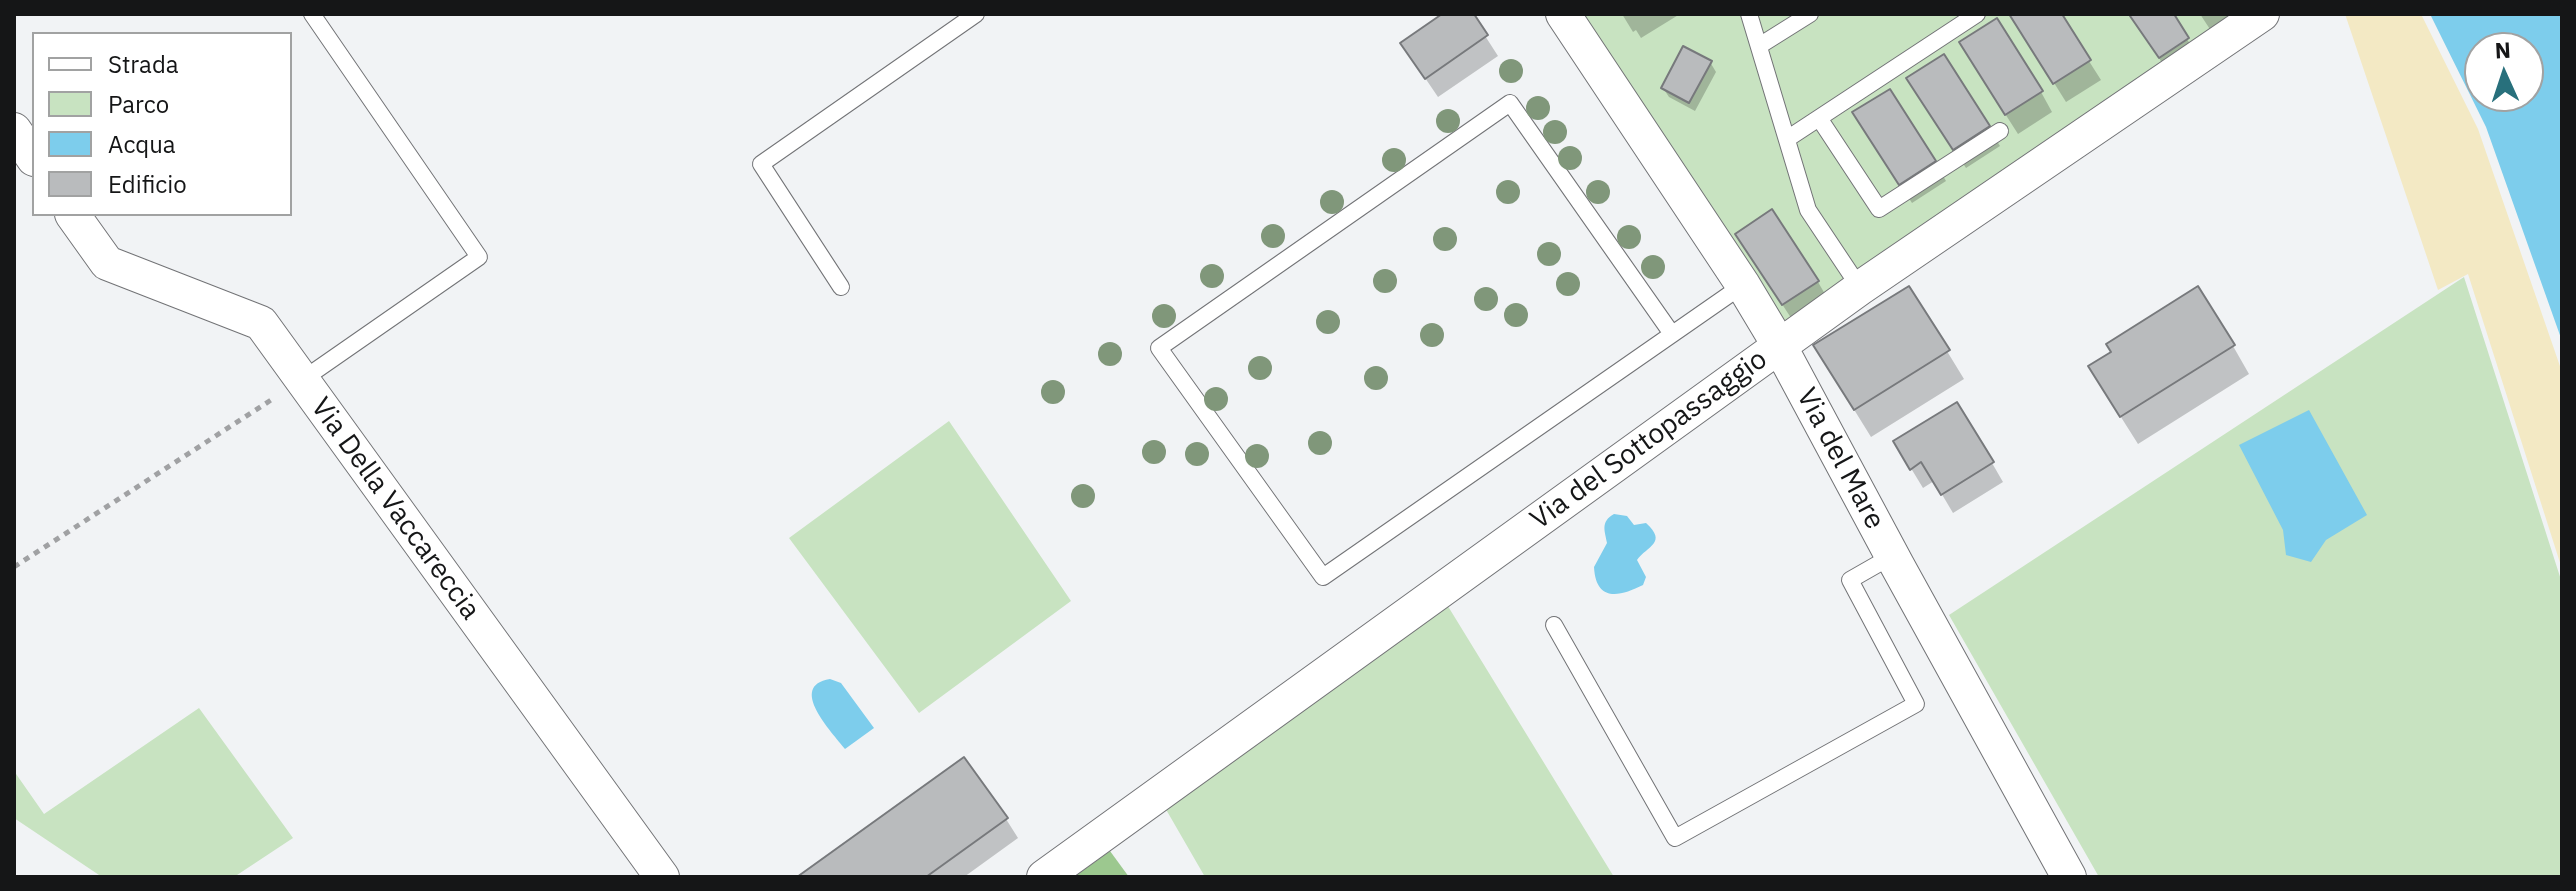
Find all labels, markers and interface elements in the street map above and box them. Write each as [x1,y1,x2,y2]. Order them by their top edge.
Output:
legend [32,32,292,216]
north arrow [2464,32,2544,112]
text: N [2494,35,2512,64]
text: Strada [108,48,179,80]
text: Parco [108,88,169,120]
text: Acqua [108,128,176,160]
text: Edificio [108,168,187,200]
street label: Via del Sottopassaggio [1524,343,1774,537]
street label: Via del Mare [1789,383,1891,535]
street label: Via Della Vaccareccia [303,392,487,626]

